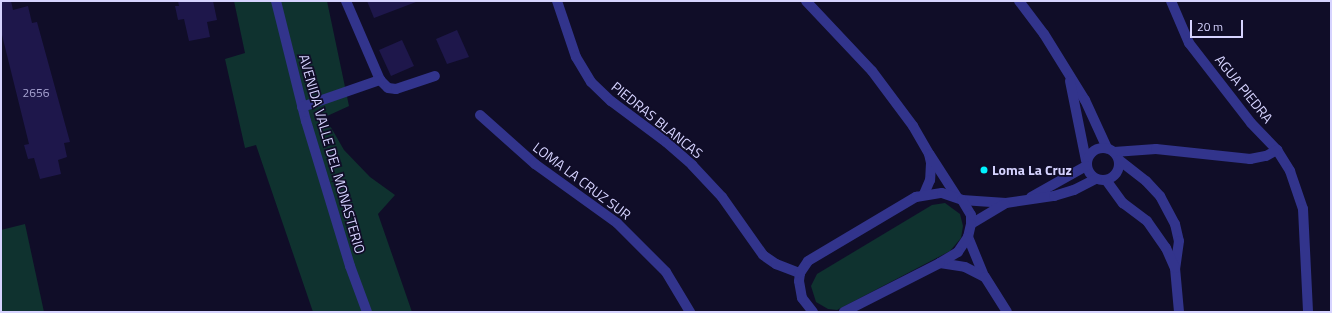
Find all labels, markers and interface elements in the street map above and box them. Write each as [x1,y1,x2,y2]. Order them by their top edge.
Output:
scale bar [1192,12,1245,38]
text: 20 m [1197,17,1223,36]
street label: AVENIDA VALLE DEL MONASTERIO [295,52,369,256]
street label: AGUA PIEDRA [1212,52,1276,126]
street label: PIEDRAS BLANCAS [608,78,706,162]
house number: 2656 [23,86,49,100]
street label: LOMA LA CRUZ SUR [530,139,634,223]
place label: Loma La Cruz [992,162,1072,178]
marker: Loma La Cruz [979,165,989,175]

